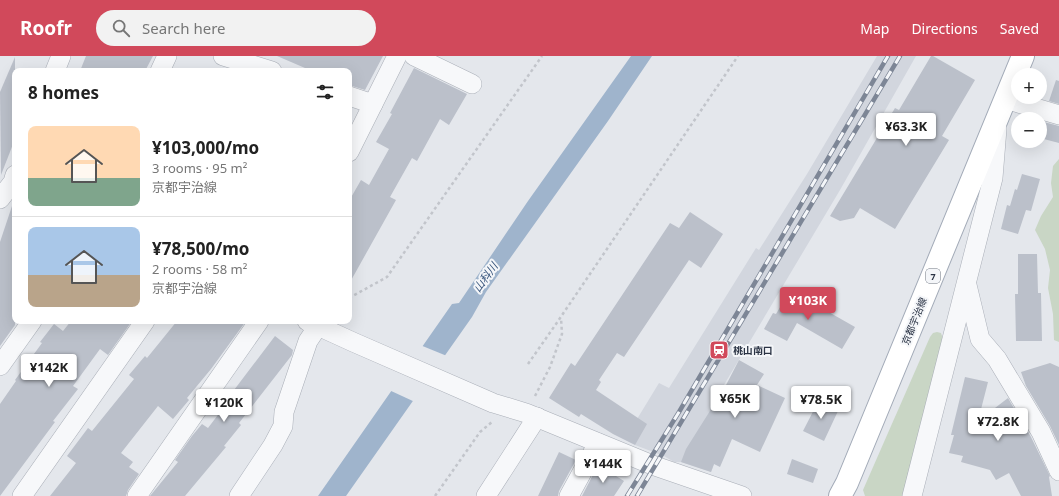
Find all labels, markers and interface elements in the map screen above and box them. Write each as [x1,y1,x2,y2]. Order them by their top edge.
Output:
search box [96,10,376,46]
text: Roofr [20,15,72,41]
icon: search [110,17,132,39]
text: Search here [142,18,226,38]
text: Map [860,19,889,38]
text: Directions [911,19,978,38]
text: Saved [1000,19,1039,38]
map controls [1011,68,1047,148]
button: + [1011,68,1047,104]
text: 8 homes [28,81,99,104]
icon: filters [314,81,336,103]
button: − [1011,112,1047,148]
pin: ¥63.3K [873,113,939,147]
text: ¥63.3K [885,117,927,135]
text: ¥103,000/mo [152,136,259,159]
icon: home [60,142,108,190]
text: 3 rooms · 95 m² [152,159,247,177]
text: 京都宇治線 [152,178,217,196]
text: ¥78,500/mo [152,237,249,260]
icon: home [60,243,108,291]
water label: 山科川 [469,258,501,295]
text: 2 rooms · 58 m² [152,260,247,278]
road number: 7 [926,269,940,283]
text: 京都宇治線 [152,279,217,297]
pin: ¥103K [780,287,836,321]
text: ¥103K [789,291,827,309]
street label: 京都宇治線 [898,295,930,347]
station icon: 桃山南口 [708,339,730,361]
place label: 桃山南口 [733,343,773,357]
pin: ¥142K [21,354,77,388]
text: ¥142K [30,358,68,376]
pin: ¥65K [711,385,759,419]
pin: ¥78.5K [788,386,854,420]
pin: ¥120K [196,389,252,423]
text: ¥65K [720,389,750,407]
text: ¥78.5K [800,390,842,408]
text: ¥120K [205,393,243,411]
pin: ¥72.8K [965,408,1031,442]
text: ¥72.8K [977,412,1019,430]
pin: ¥144K [575,450,631,484]
text: ¥144K [584,454,622,472]

